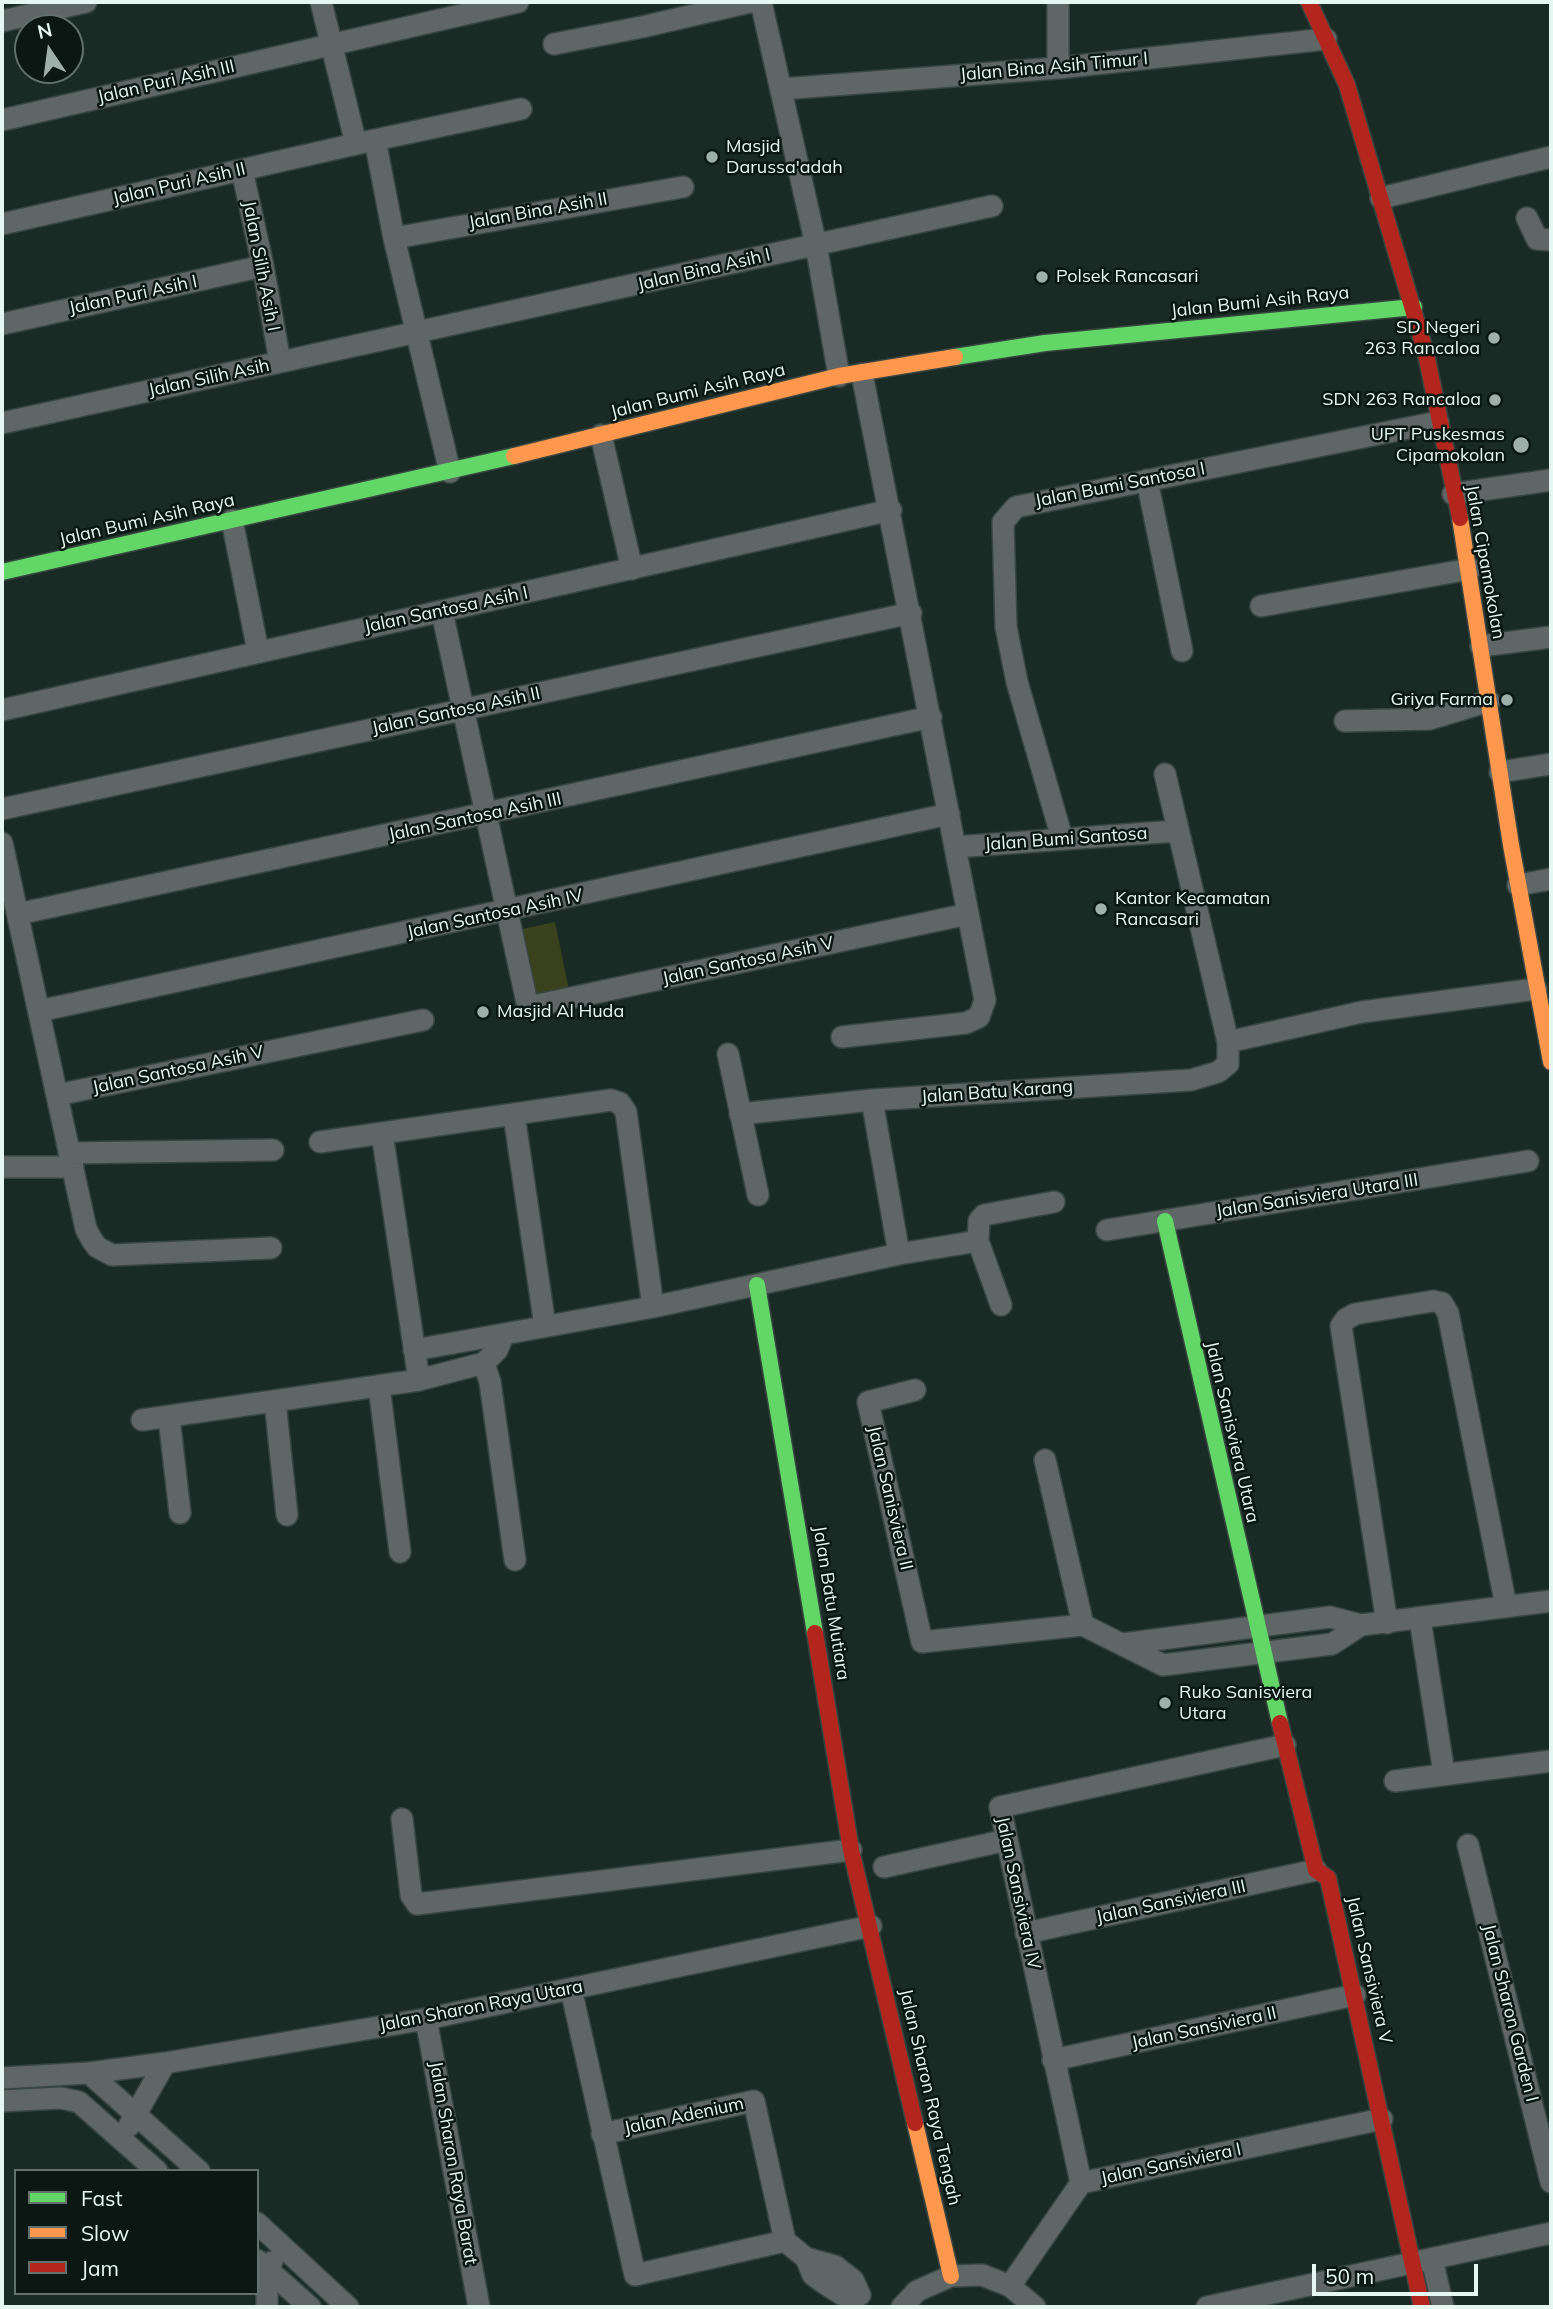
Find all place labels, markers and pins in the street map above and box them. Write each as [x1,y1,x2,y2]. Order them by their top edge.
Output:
place label: Masjid Darussa'adah [726,136,843,178]
marker: Masjid Darussa'adah [704,149,720,165]
place label: Polsek Rancasari [1056,266,1199,288]
marker: Polsek Rancasari [1034,269,1050,285]
place label: SD Negeri 263 Rancaloa [1364,317,1480,360]
marker: SD Negeri 263 Rancaloa [1486,330,1502,346]
place label: SDN 263 Rancaloa [1322,389,1481,411]
marker: SDN 263 Rancaloa [1487,392,1503,408]
place label: UPT Puskesmas Cipamokolan [1371,424,1505,466]
marker: UPT Puskesmas Cipamokolan [1511,435,1531,455]
place label: Griya Farma [1390,689,1493,711]
marker: Griya Farma [1499,692,1515,708]
place label: Kantor Kecamatan Rancasari [1115,888,1270,930]
marker: Kantor Kecamatan Rancasari [1093,901,1109,917]
place label: Masjid Al Huda [497,1001,624,1023]
marker: Masjid Al Huda [475,1004,491,1020]
place label: Ruko Sanisviera Utara [1179,1682,1312,1724]
marker: Ruko Sanisviera Utara [1157,1695,1173,1711]

